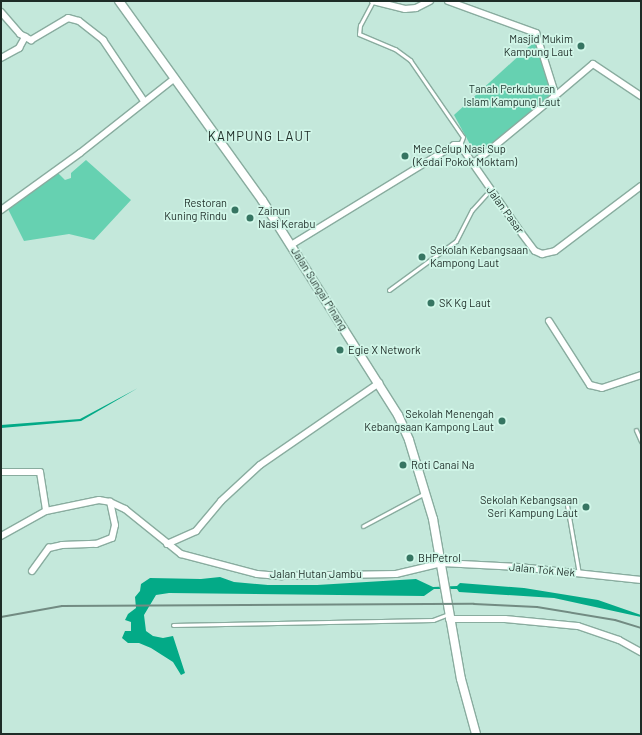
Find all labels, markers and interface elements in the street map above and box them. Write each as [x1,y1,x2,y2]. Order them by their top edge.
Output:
place label: Masjid Mukim Kampung Laut [504,33,573,59]
marker: Masjid Mukim Kampung Laut [576,41,586,51]
park label: Tanah Perkuburan Islam Kampung Laut [464,83,560,109]
district label: KAMPUNG LAUT [208,128,312,144]
place label: Mee Celup Nasi Sup (Kedai Pokok Moktam) [413,143,517,169]
marker: Mee Celup Nasi Sup (Kedai Pokok Moktam) [400,151,410,161]
street label: Jalan Pasar [483,184,527,236]
place label: Restoran Kuning Rindu [164,197,227,223]
marker: Restoran Kuning Rindu [230,205,240,215]
place label: Zainun Nasi Kerabu [258,205,315,231]
marker: Zainun Nasi Kerabu [245,213,255,223]
place label: Sekolah Kebangsaan Kampong Laut [430,244,528,270]
street label: Jalan Sungai Pinang [288,245,350,333]
marker: Sekolah Kebangsaan Kampong Laut [417,252,427,262]
place label: SK Kg Laut [439,296,491,310]
marker: SK Kg Laut [426,298,436,308]
place label: Egie X Network [348,343,421,357]
marker: Egie X Network [335,345,345,355]
place label: Sekolah Menengah Kebangsaan Kampong Laut [364,408,494,434]
marker: Sekolah Menengah Kebangsaan Kampong Laut [497,416,507,426]
place label: Roti Canai Na [411,458,474,472]
marker: Roti Canai Na [398,460,408,470]
place label: Sekolah Kebangsaan Seri Kampung Laut [480,494,578,520]
marker: Sekolah Kebangsaan Seri Kampung Laut [581,502,591,512]
place label: BHPetrol [418,551,461,565]
marker: BHPetrol [405,553,415,563]
street label: Jalan Tok Nek [508,561,576,579]
street label: Jalan Hutan Jambu [270,567,362,581]

